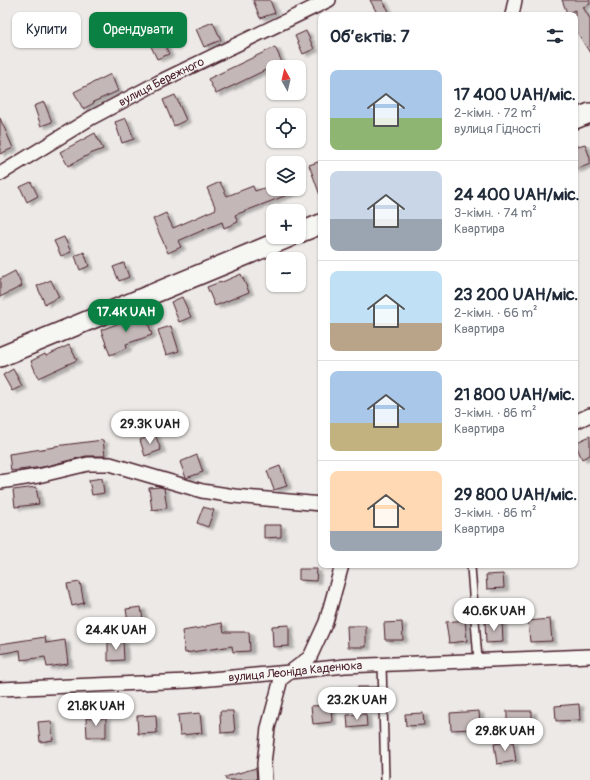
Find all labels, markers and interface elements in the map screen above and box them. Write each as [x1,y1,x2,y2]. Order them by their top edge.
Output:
chip: Купити [12,12,81,48]
chip: Орендувати [89,12,187,48]
icon: filters [544,25,566,47]
text: Об’єктів: 7 [330,26,410,47]
street label: вулиця Бережного [116,54,207,110]
north arrow [266,60,306,100]
map controls [266,60,306,292]
text: 17 400 UAH/міс. [454,84,576,105]
icon: home [362,86,410,134]
text: 2-кімн. · 72 m² [454,105,537,121]
button: locate [266,108,306,148]
text: вулиця Гідності [454,121,541,137]
button: layers [266,156,306,196]
text: 24 400 UAH/міс. [454,184,580,205]
icon: home [362,187,410,235]
button: + [266,204,306,244]
text: 3-кімн. · 74 m² [454,205,537,221]
text: Квартира [454,221,505,237]
button: − [266,252,306,292]
text: 23 200 UAH/міс. [454,284,578,305]
icon: home [362,287,410,335]
pin: 17.4K UAH [80,299,172,333]
text: 17.4K UAH [97,304,155,320]
text: 2-кімн. · 66 m² [454,305,538,321]
text: Квартира [454,321,505,337]
text: 21 800 UAH/міс. [454,384,575,405]
icon: home [362,387,410,435]
text: 3-кімн. · 86 m² [454,405,537,421]
pin: 29.3K UAH [104,411,196,445]
text: 29.3K UAH [120,416,180,432]
text: Квартира [454,421,505,437]
text: 29 800 UAH/міс. [454,484,577,505]
icon: home [362,487,410,535]
text: 3-кімн. · 86 m² [454,505,537,521]
text: Квартира [454,521,505,537]
pin: 40.6K UAH [448,598,540,632]
text: 40.6K UAH [463,603,525,619]
pin: 24.4K UAH [70,617,162,651]
text: 24.4K UAH [85,622,147,638]
street label: вулиця Леоніда Каденюка [228,658,363,685]
pin: 23.2K UAH [311,687,403,721]
text: 23.2K UAH [327,692,387,708]
pin: 21.8K UAH [50,693,142,727]
text: 21.8K UAH [67,698,125,714]
pin: 29.8K UAH [459,718,551,752]
text: 29.8K UAH [475,723,535,739]

